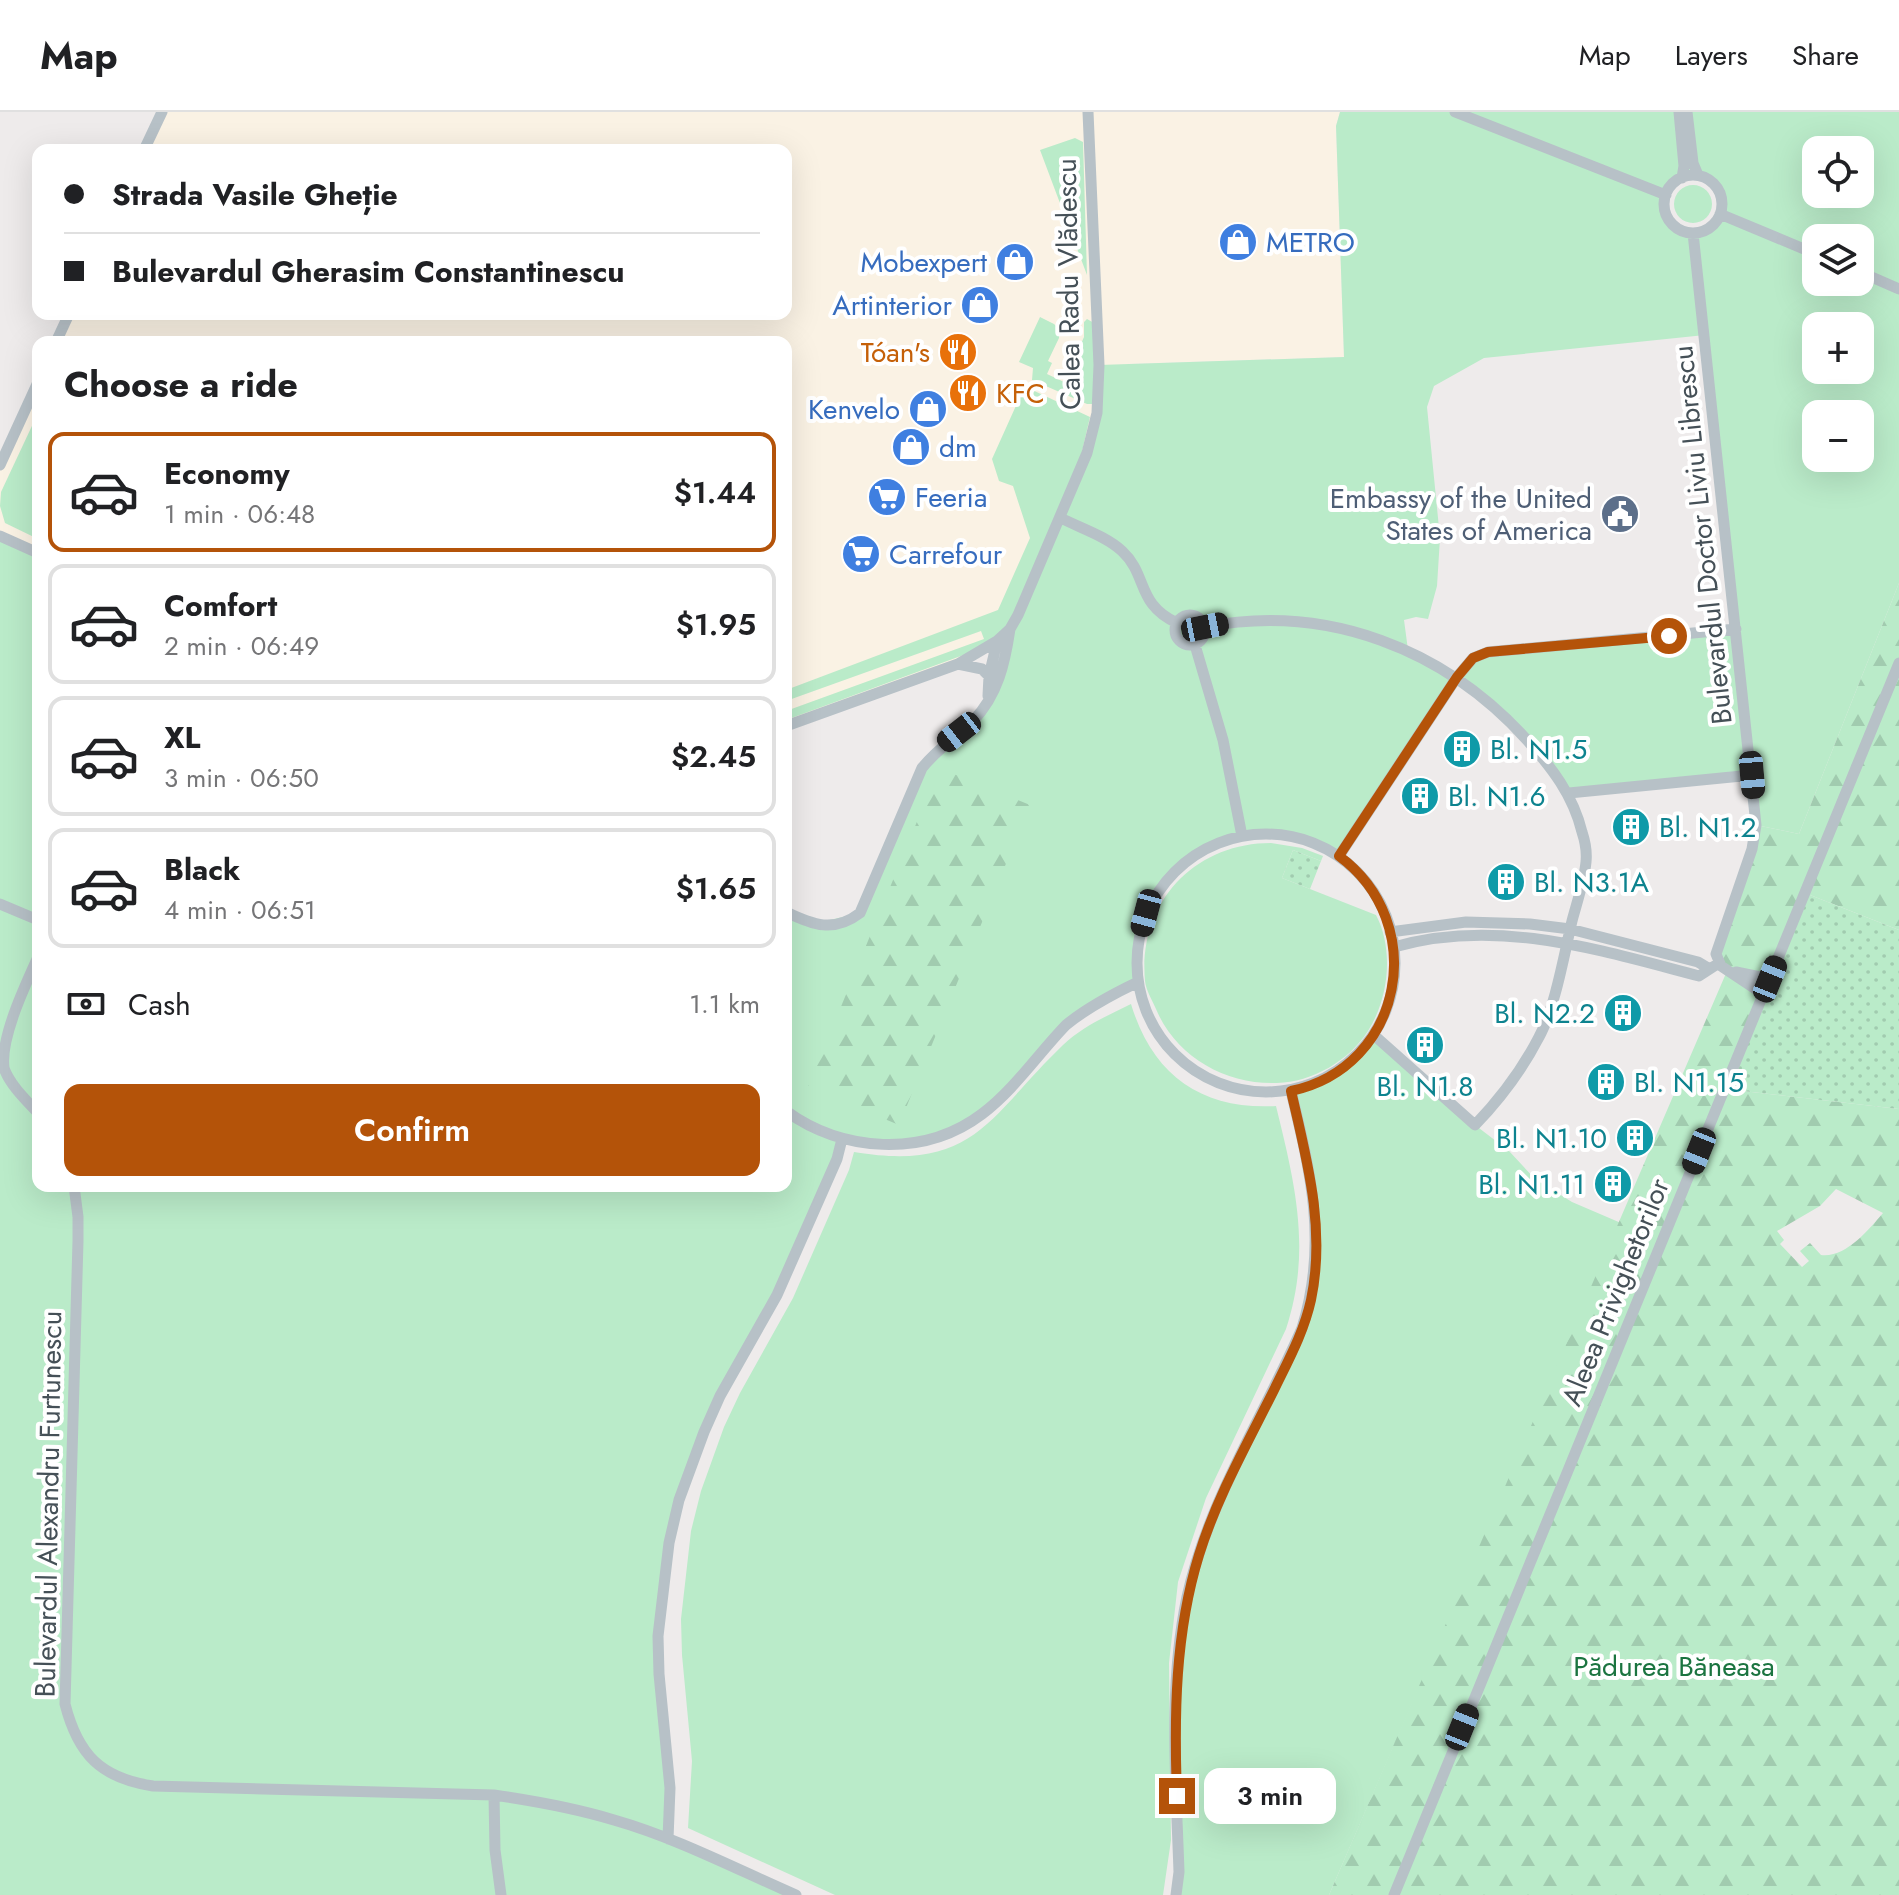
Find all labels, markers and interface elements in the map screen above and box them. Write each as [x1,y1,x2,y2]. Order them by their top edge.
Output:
text: Map [40,28,118,83]
text: Map [1579,35,1631,76]
text: Layers [1675,35,1748,76]
text: Share [1792,35,1859,76]
map controls [1802,136,1874,472]
button: locate [1802,136,1874,208]
street label: Calea Radu Vlădescu [1046,158,1091,410]
text: Strada Vasile Gheție [112,173,398,216]
shop icon: METRO [1217,221,1259,263]
place label: METRO [1266,222,1355,263]
button: layers [1802,224,1874,296]
shop icon: Mobexpert [994,241,1036,283]
place label: Mobexpert [861,242,987,283]
text: Bulevardul Gherasim Constantinescu [112,250,625,293]
shop icon: Artinterior [959,284,1001,326]
place label: Artinterior [832,285,952,326]
button: + [1802,312,1874,384]
restaurant icon: Tóan's [937,331,979,373]
place label: Tóan's [861,332,930,373]
street label: Bulevardul Doctor Liviu Librescu [1662,343,1743,726]
text: Choose a ride [64,358,298,410]
restaurant icon: KFC [947,372,989,414]
place label: KFC [996,373,1045,414]
shop icon: Kenvelo [907,388,949,430]
place label: Kenvelo [808,389,900,430]
button: − [1802,400,1874,472]
shop icon: dm [890,426,932,468]
place label: dm [939,427,977,468]
text: Economy [164,452,290,495]
icon: car [68,456,140,528]
text: $1.44 [674,471,756,514]
supermarket icon: Feeria [866,476,908,518]
place label: Feeria [915,477,987,518]
place label: Embassy of the United States of America [1330,478,1592,551]
public building icon: Embassy of the United States of America [1599,493,1641,535]
text: 1 min · 06:48 [164,495,315,533]
supermarket icon: Carrefour [840,533,882,575]
place label: Carrefour [889,534,1003,575]
text: Comfort [164,584,277,627]
icon: car [68,588,140,660]
text: $1.95 [676,603,756,646]
car [1179,611,1231,643]
route start [1651,618,1687,654]
text: 2 min · 06:49 [164,627,319,665]
car [933,708,985,756]
text: XL [164,716,200,759]
icon: car [68,720,140,792]
building icon: Bl. N1.5 [1441,728,1483,770]
place label: Bl. N1.5 [1490,729,1587,770]
text: $2.45 [671,735,756,778]
car [1738,750,1766,800]
text: 3 min · 06:50 [164,759,319,797]
building icon: Bl. N1.6 [1399,775,1441,817]
place label: Bl. N1.6 [1448,776,1546,817]
building icon: Bl. N1.2 [1610,806,1652,848]
place label: Bl. N1.2 [1659,807,1757,848]
text: Black [164,848,240,891]
icon: car [68,852,140,924]
building icon: Bl. N3.1A [1485,861,1527,903]
place label: Bl. N3.1A [1534,862,1649,903]
text: $1.65 [676,867,756,910]
car [1128,887,1164,939]
text: 4 min · 06:51 [164,891,316,929]
car [1750,952,1790,1006]
icon: cash [64,982,108,1026]
text: Cash [128,983,191,1026]
text: 1.1 km [689,985,760,1023]
building icon: Bl. N2.2 [1602,992,1644,1034]
place label: Bl. N2.2 [1494,993,1595,1034]
building icon: Bl. N1.8 [1404,1024,1446,1066]
building icon: Bl. N1.15 [1585,1061,1627,1103]
place label: Bl. N1.15 [1634,1062,1744,1103]
place label: Bl. N1.8 [1377,1066,1473,1107]
button: Confirm [64,1084,760,1176]
building icon: Bl. N1.10 [1614,1117,1656,1159]
place label: Bl. N1.10 [1496,1118,1607,1159]
car [1679,1124,1719,1178]
building icon: Bl. N1.11 [1592,1163,1634,1205]
place label: Bl. N1.11 [1478,1164,1585,1205]
street label: Aleea Privighetorilor [1551,1172,1680,1412]
street label: Bulevardul Alexandru Furtunescu [25,1310,72,1698]
park label: Pădurea Băneasa [1573,1646,1775,1687]
car [1442,1700,1482,1754]
callout: 3 min [1205,1768,1337,1824]
text: 3 min [1237,1777,1303,1815]
route end [1159,1778,1195,1814]

